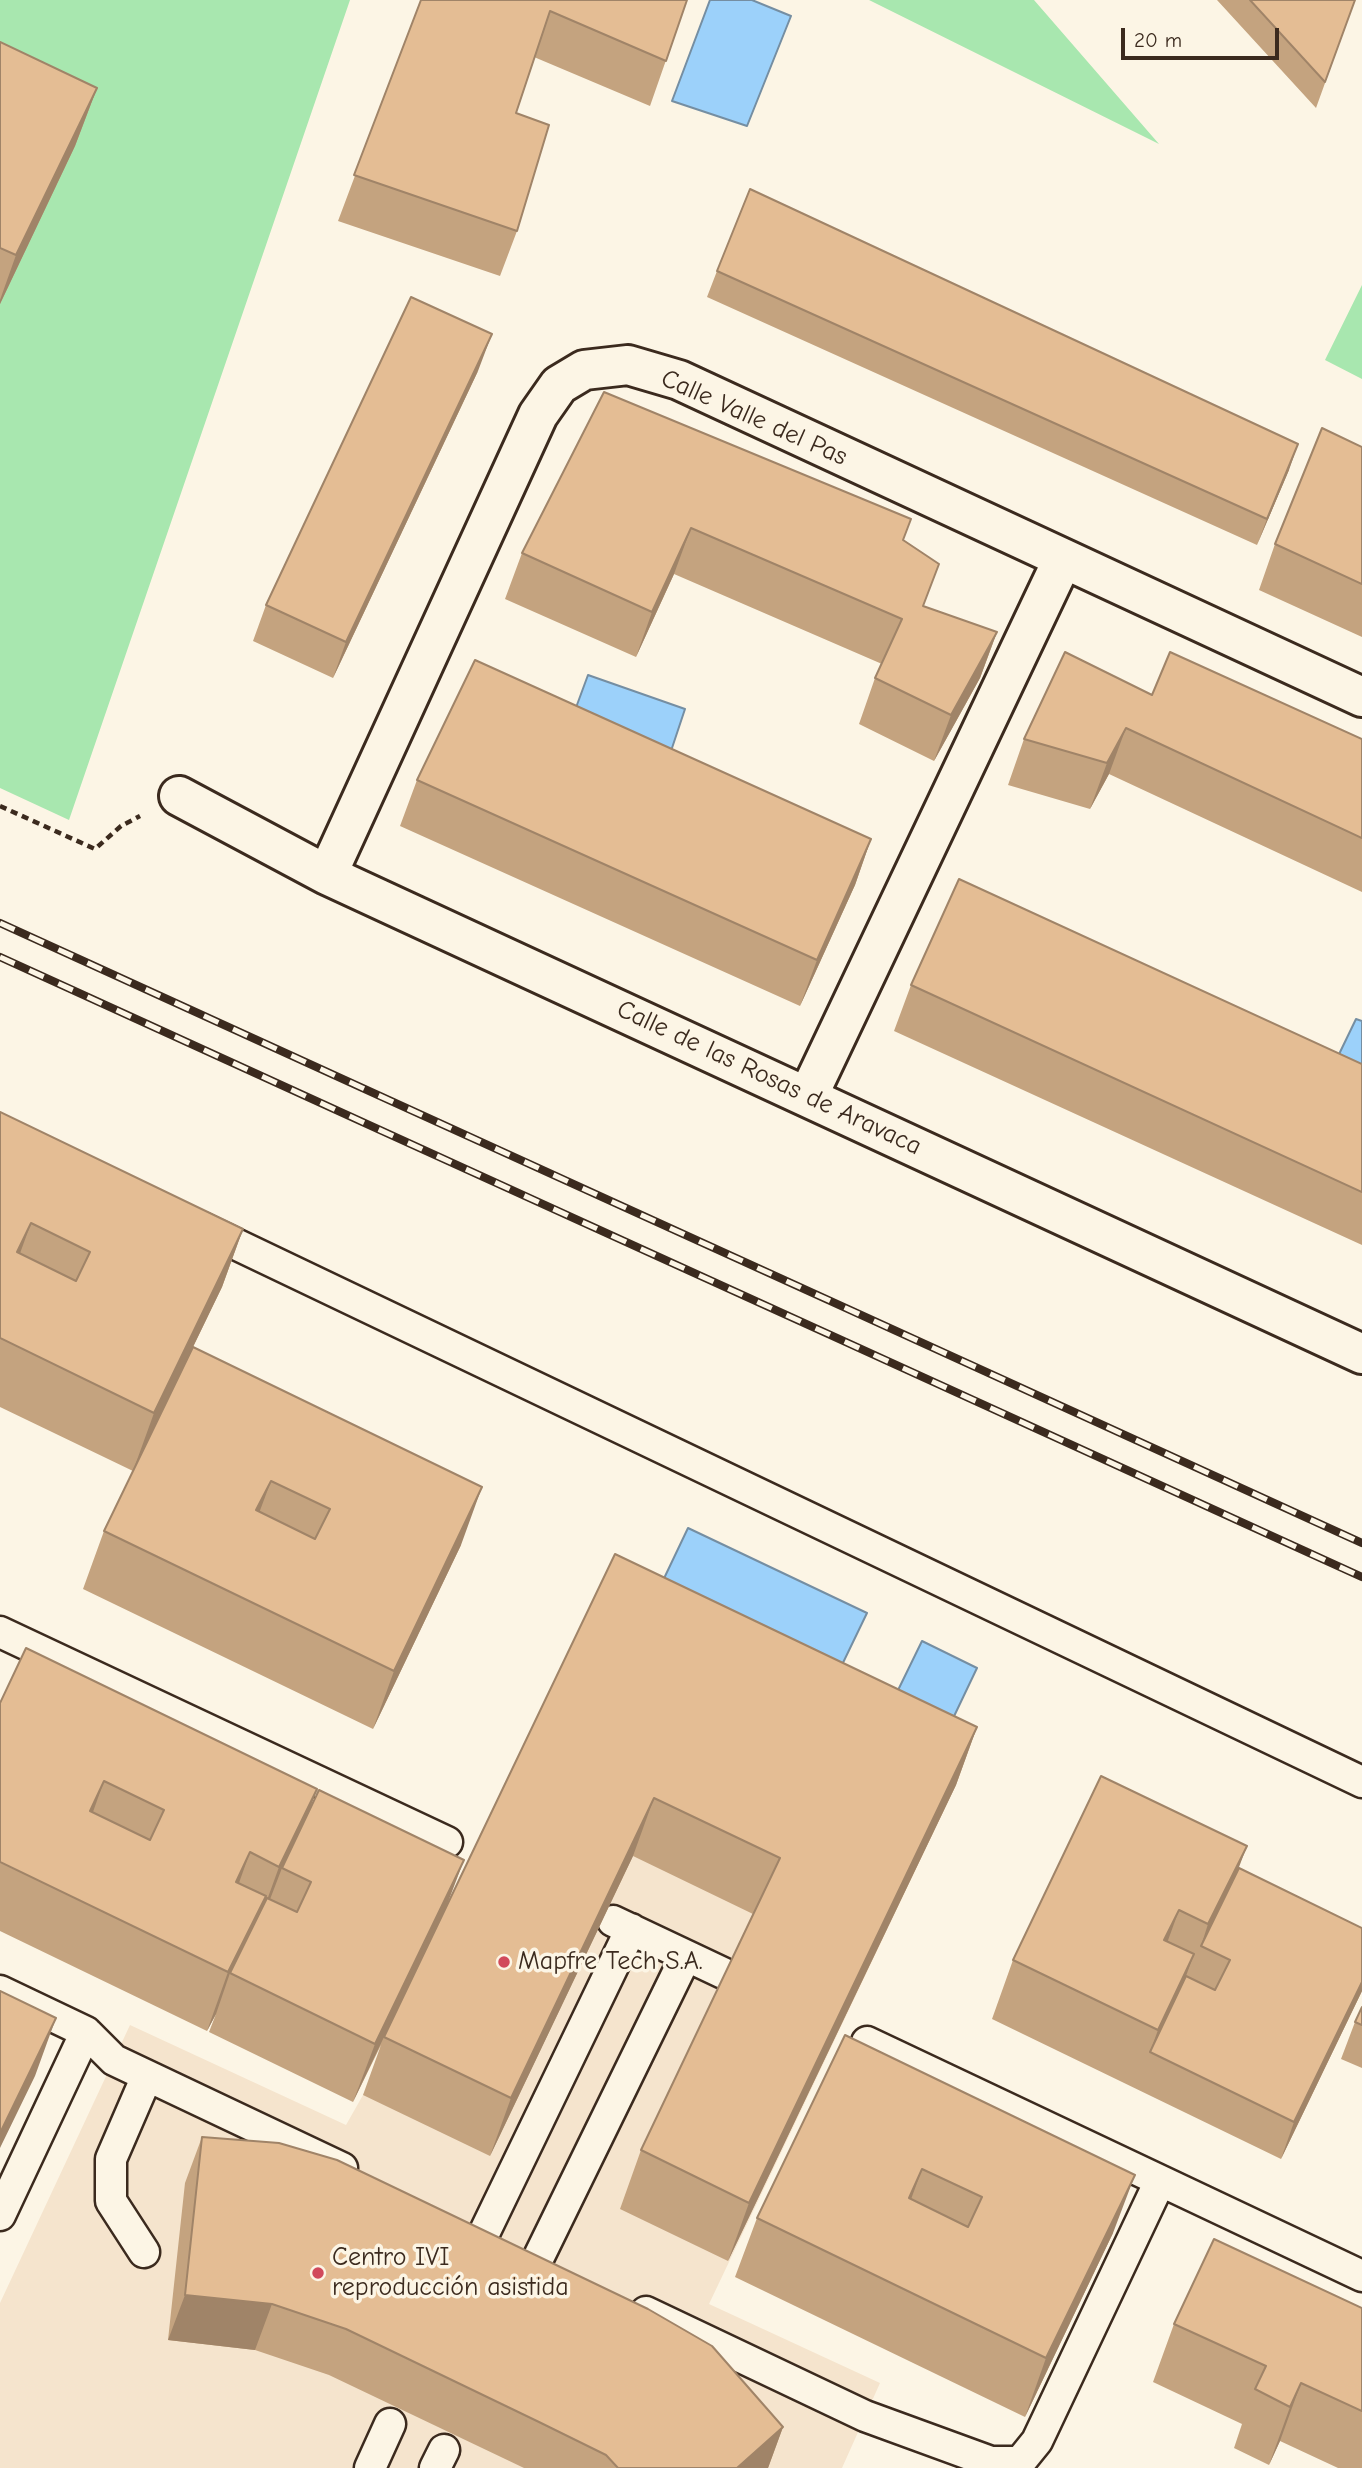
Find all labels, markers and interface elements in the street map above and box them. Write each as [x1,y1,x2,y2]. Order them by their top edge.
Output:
scale bar [1124,14,1282,58]
text: 20 m [1134,28,1182,52]
street label: Calle Valle del Pas [656,363,852,473]
street label: Calle de las Rosas de Aravaca [612,994,926,1162]
place label: Mapfre Tech S.A. [518,1946,703,1978]
marker: Mapfre Tech S.A. [496,1954,512,1970]
place label: Centro IVI reproducción asistida [332,2242,569,2304]
marker: Centro IVI reproducción asistida [310,2265,326,2281]

